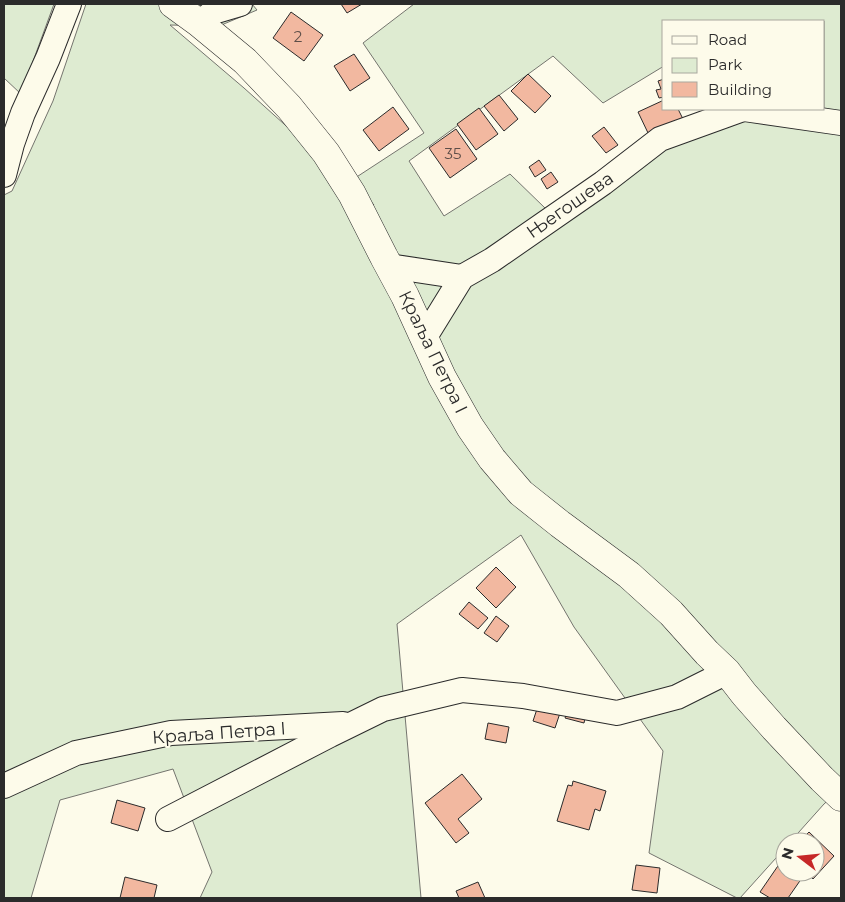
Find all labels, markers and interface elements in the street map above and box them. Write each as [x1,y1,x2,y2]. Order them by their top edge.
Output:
legend [662,20,825,110]
house number: 2 [294,27,302,46]
text: Road [708,30,747,49]
text: Park [708,55,742,74]
text: Building [708,80,772,99]
house number: 35 [445,144,461,163]
street label: Његошева [522,167,618,243]
street label: Краља Петра I [394,287,472,417]
street label: Краља Петра I [151,717,287,749]
north arrow [775,832,825,882]
text: N [777,845,798,861]

